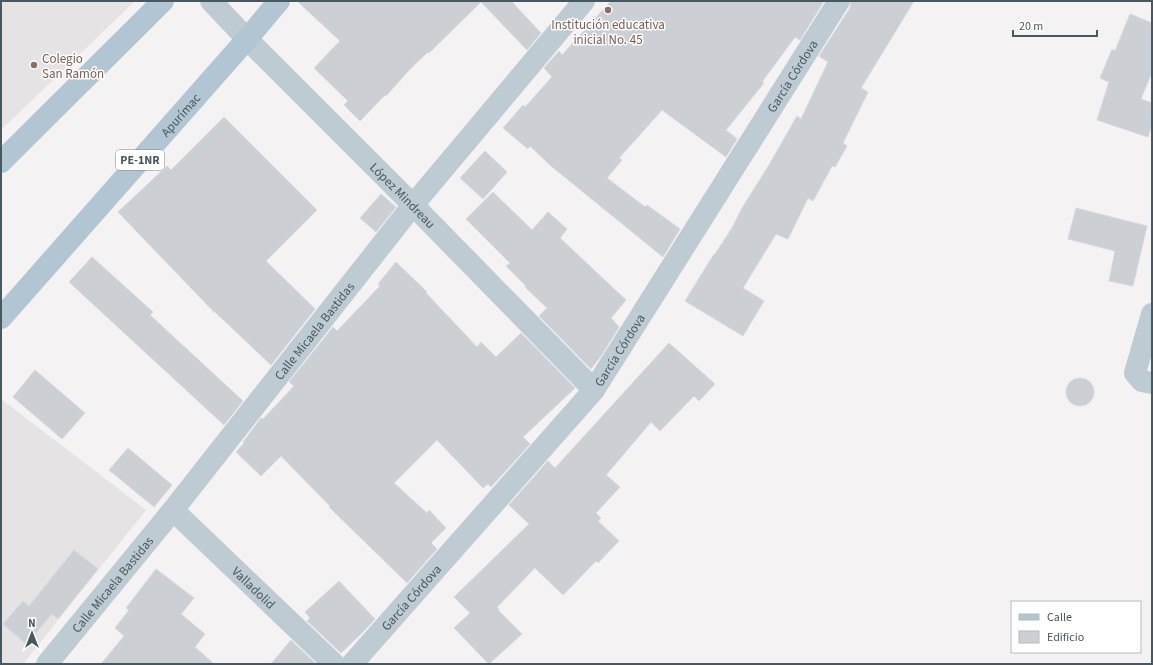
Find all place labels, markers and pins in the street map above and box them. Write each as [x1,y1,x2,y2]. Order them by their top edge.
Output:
marker: Institución educativa inicial No. 45 [603,5,613,15]
place label: Institución educativa inicial No. 45 [551,16,665,49]
place label: Colegio San Ramón [42,50,104,83]
marker: Colegio San Ramón [29,60,39,70]

